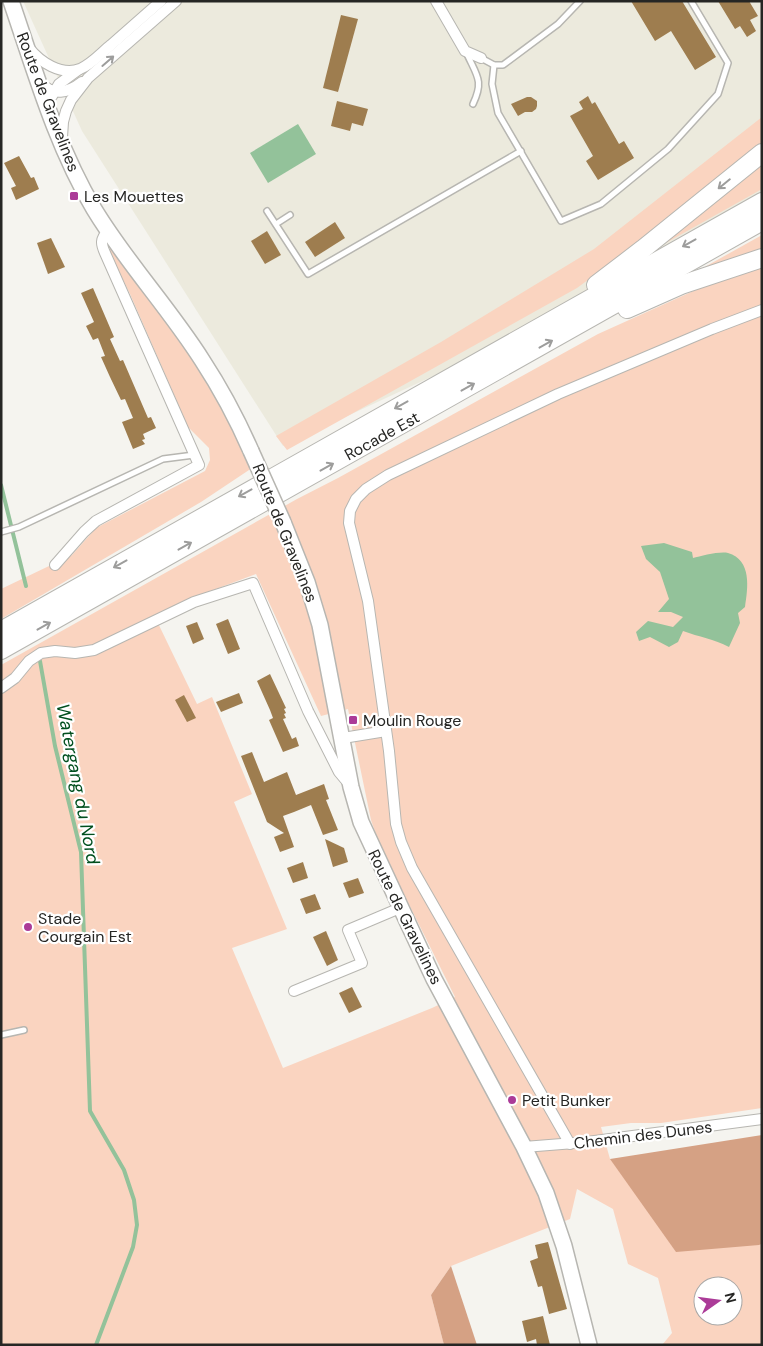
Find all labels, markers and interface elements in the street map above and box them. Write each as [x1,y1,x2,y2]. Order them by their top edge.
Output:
street label: Route de Gravelines [12,29,84,175]
one-way arrow [101,55,114,67]
one-way arrow [718,178,731,189]
place label: Les Mouettes [84,186,184,207]
marker: Les Mouettes [68,190,80,202]
one-way arrow [682,238,696,248]
one-way arrow [538,338,552,348]
one-way arrow [461,382,476,392]
one-way arrow [394,400,409,410]
street label: Rocade Est [341,407,423,465]
street label: Route de Gravelines [248,461,322,605]
one-way arrow [319,461,333,471]
one-way arrow [238,489,252,499]
one-way arrow [178,541,192,551]
one-way arrow [114,559,128,569]
one-way arrow [36,621,50,631]
water label: Watergang du Nord [51,702,105,867]
place label: Moulin Rouge [363,710,461,731]
marker: Moulin Rouge [347,714,359,726]
street label: Route de Gravelines [363,846,447,988]
place label: Stade Courgain Est [38,908,132,947]
marker: Stade Courgain Est [22,921,34,933]
place label: Petit Bunker [522,1090,611,1111]
marker: Petit Bunker [506,1094,518,1106]
street label: Chemin des Dunes [573,1116,713,1154]
north arrow [693,1276,743,1326]
text: N [721,1291,741,1305]

